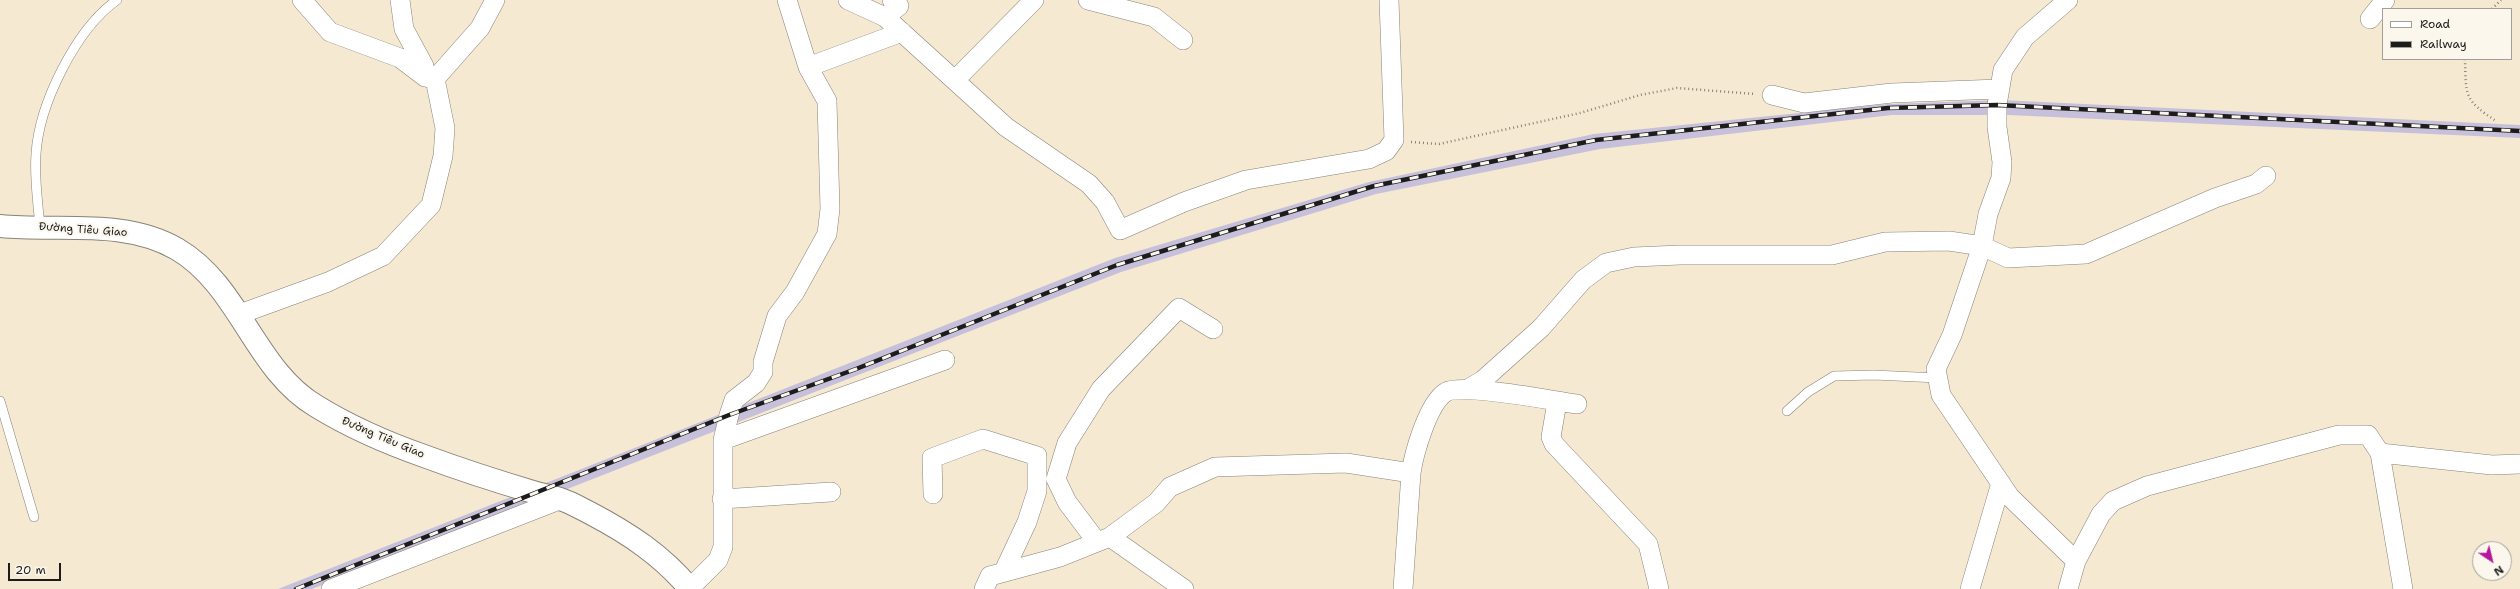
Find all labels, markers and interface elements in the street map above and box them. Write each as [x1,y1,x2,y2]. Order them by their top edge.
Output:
legend [2382,8,2512,60]
text: Road [2420,16,2450,32]
text: Railway [2420,36,2467,52]
street label: Đường Tiêu Giao [38,220,128,240]
street label: Đường Tiêu Giao [340,415,426,461]
north arrow [2472,541,2512,581]
scale bar [10,555,63,581]
text: 20 m [15,562,46,578]
text: N [2491,562,2506,579]

